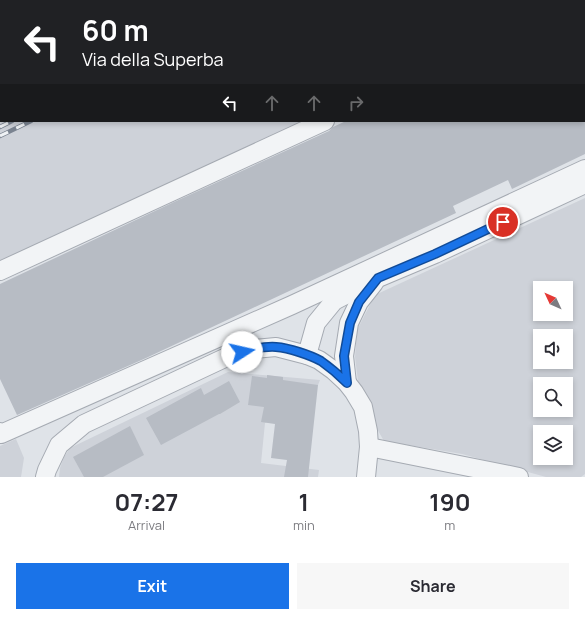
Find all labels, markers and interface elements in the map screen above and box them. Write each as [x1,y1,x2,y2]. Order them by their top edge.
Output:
text: 60 m [82,11,149,49]
icon: left [16,16,68,68]
text: Via della Superba [82,47,224,71]
icon: left [219,92,241,114]
icon: ahead [261,92,283,114]
icon: ahead [303,92,325,114]
icon: right [345,92,367,114]
pin [486,205,520,239]
icon: arrive [492,211,514,233]
north arrow [533,281,573,321]
map controls [533,281,573,465]
button: sound [533,329,573,369]
position arrow [221,331,263,373]
button: search [533,377,573,417]
button: layers [533,425,573,465]
text: 07:27 [115,485,178,518]
text: 1 [299,485,309,518]
text: 190 [429,485,470,518]
text: Arrival [128,516,165,534]
text: min [293,516,315,534]
text: m [444,516,455,534]
button: Exit [16,563,289,609]
button: Share [297,563,569,609]

